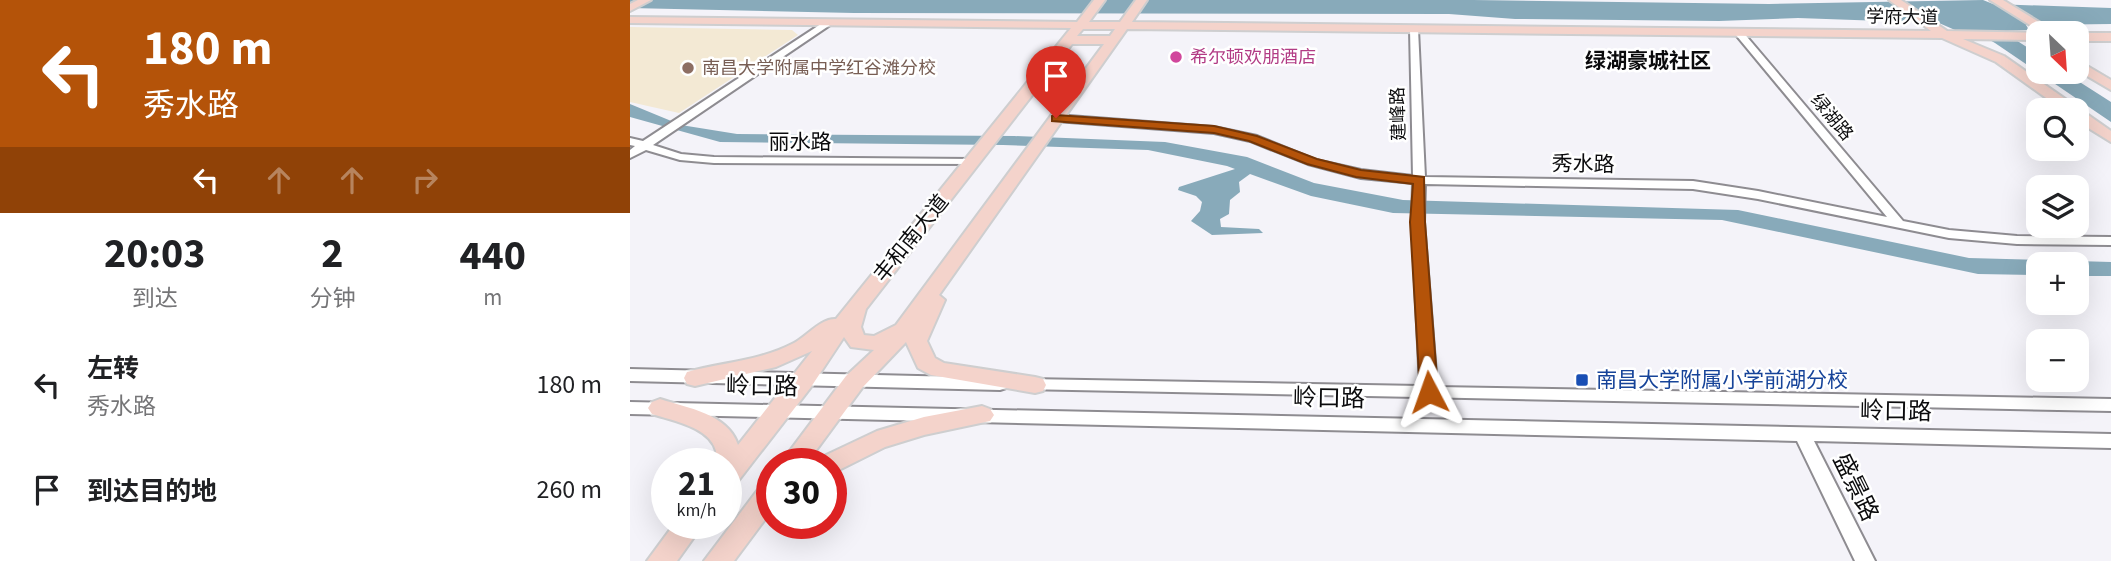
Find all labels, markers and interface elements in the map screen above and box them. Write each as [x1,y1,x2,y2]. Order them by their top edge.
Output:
street label: 学府大道 [1866,4,1938,31]
text: 180 m [143,14,272,84]
north arrow [2026,21,2090,84]
map controls [2026,21,2089,392]
icon: left [28,28,119,119]
place label: 希尔顿欢朋酒店 [1190,45,1316,70]
pin [1026,46,1086,118]
district label: 绿湖豪城社区 [1585,46,1711,76]
marker: 希尔顿欢朋酒店 [1168,49,1184,65]
place label: 南昌大学附属中学红谷滩分校 [702,56,936,81]
icon: arrive [1037,57,1075,95]
marker: 南昌大学附属中学红谷滩分校 [680,60,696,76]
text: 秀水路 [143,83,239,129]
street label: 建峰路 [1385,87,1412,141]
street label: 绿湖路 [1805,89,1859,146]
button: search [2026,98,2089,161]
street label: 丽水路 [769,127,832,157]
street label: 秀水路 [1551,148,1615,180]
icon: left [187,161,225,199]
icon: ahead [260,161,298,199]
icon: ahead [333,161,371,199]
icon: right [406,161,444,199]
button: layers [2026,175,2089,238]
street label: 丰和南大道 [866,188,956,288]
text: 20:03 [104,224,205,284]
text: 2 [321,224,343,284]
text: 440 [459,226,526,286]
button: + [2026,252,2089,315]
text: m [483,281,502,314]
text: 到达 [132,282,178,315]
text: 分钟 [309,282,355,315]
button: − [2026,329,2089,392]
text: 左转 [87,350,139,387]
position arrow [1392,355,1466,429]
place label: 南昌大学附属小学前湖分校 [1596,365,1848,395]
icon: left [28,366,66,404]
text: 180 m [536,366,602,403]
street label: 岭口路 [726,368,798,405]
marker: 南昌大学附属小学前湖分校 [1574,372,1590,388]
street label: 岭口路 [1293,380,1365,417]
text: 秀水路 [87,390,156,423]
street label: 岭口路 [1860,393,1932,430]
street label: 盛景路 [1824,447,1887,527]
speed limit sign: 30 [756,448,847,539]
text: 21 [678,459,715,509]
icon: arrive [28,471,66,509]
text: 260 m [536,471,602,508]
text: 到达目的地 [87,473,217,510]
text: km/h [677,498,716,523]

